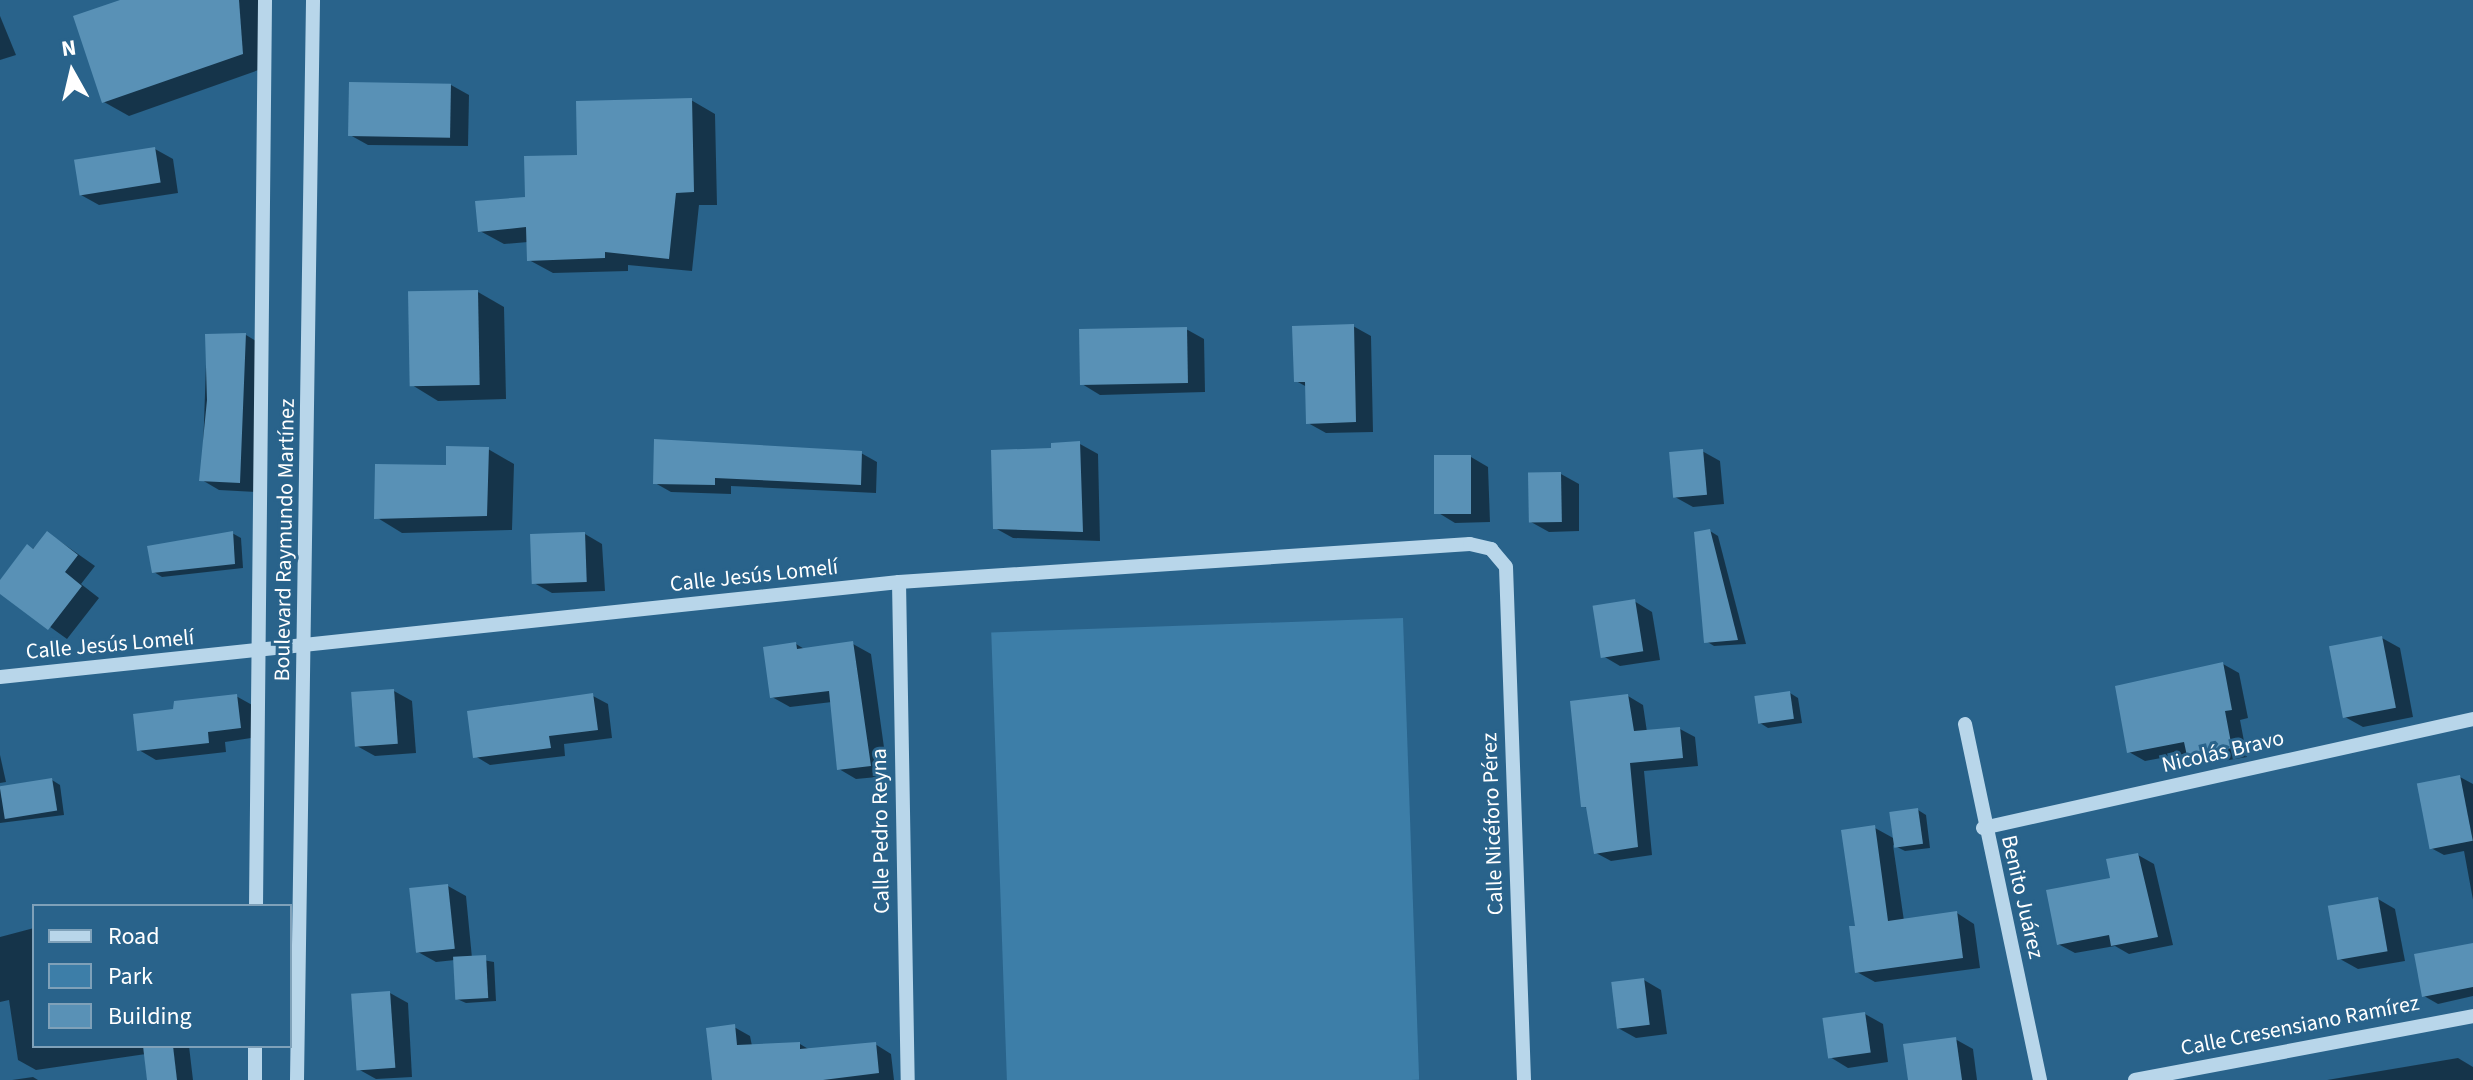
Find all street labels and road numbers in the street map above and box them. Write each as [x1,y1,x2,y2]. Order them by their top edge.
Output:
street label: Boulevard Raymundo Martínez [269,398,301,682]
street label: Calle Jesús Lomelí [669,554,839,598]
street label: Calle Jesús Lomelí [25,624,195,666]
street label: Nicolás Bravo [2159,725,2287,779]
street label: Calle Nicéforo Pérez [1477,732,1509,916]
street label: Calle Pedro Reyna [866,748,896,914]
street label: Benito Juárez [1995,833,2049,961]
street label: Calle Cresensiano Ramírez [2179,990,2421,1062]

